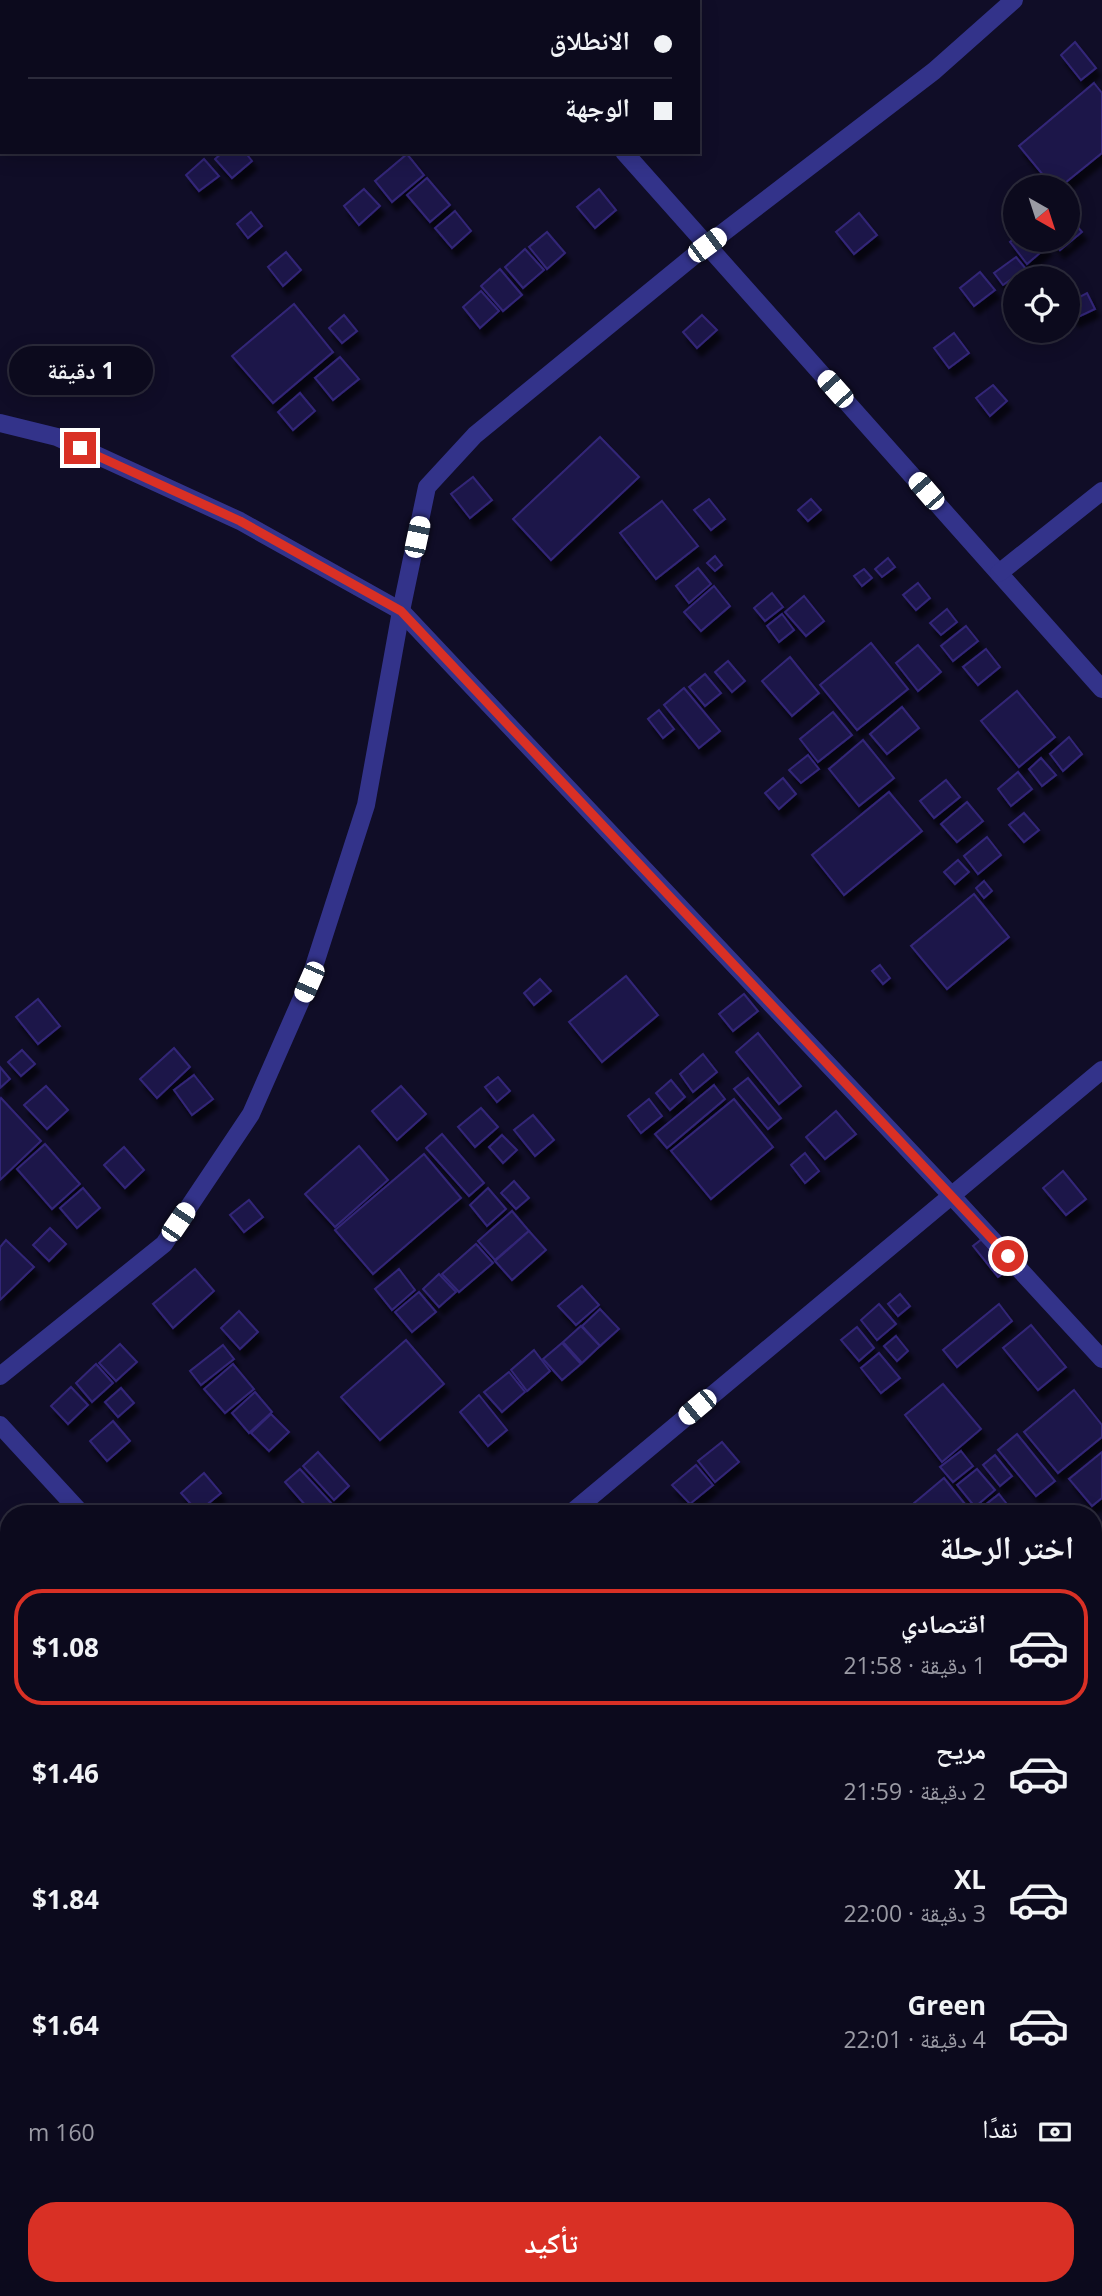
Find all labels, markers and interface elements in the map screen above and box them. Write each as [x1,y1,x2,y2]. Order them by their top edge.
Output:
text: الانطلاق [550,22,630,58]
text: الوجهة [565,89,630,125]
north arrow [1003,175,1080,252]
map controls [1003,175,1080,343]
car [684,224,731,266]
button: locate [1003,266,1080,343]
callout: 1 دقيقة [8,346,152,396]
text: 1 دقيقة [47,354,115,386]
car [814,366,857,412]
route end [64,432,96,464]
car [905,468,948,514]
car [403,514,432,560]
car [291,959,328,1005]
car [158,1199,199,1245]
route start [992,1240,1024,1272]
car [675,1385,720,1429]
text: اختر الرحلة [939,1525,1074,1568]
text: اقتصادي [901,1605,986,1641]
icon: car [1007,1616,1070,1679]
text: $1.08 [32,1629,99,1665]
text: 1 دقيقة · 21:58 [843,1649,986,1681]
text: مريح [936,1731,986,1767]
icon: car [1007,1742,1070,1805]
text: $1.46 [32,1755,99,1791]
text: 2 دقيقة · 21:59 [843,1775,986,1807]
text: XL [954,1861,986,1897]
icon: car [1007,1868,1070,1931]
text: $1.84 [32,1881,99,1917]
text: 3 دقيقة · 22:00 [843,1897,986,1929]
text: Green [908,1987,986,2023]
icon: car [1007,1994,1070,2057]
text: $1.64 [32,2007,99,2043]
text: 4 دقيقة · 22:01 [843,2023,986,2055]
text: نقدًا [982,2110,1018,2146]
icon: cash [1036,2113,1074,2151]
text: 160 m [28,2116,95,2148]
button: تأكيد [28,2202,1074,2282]

